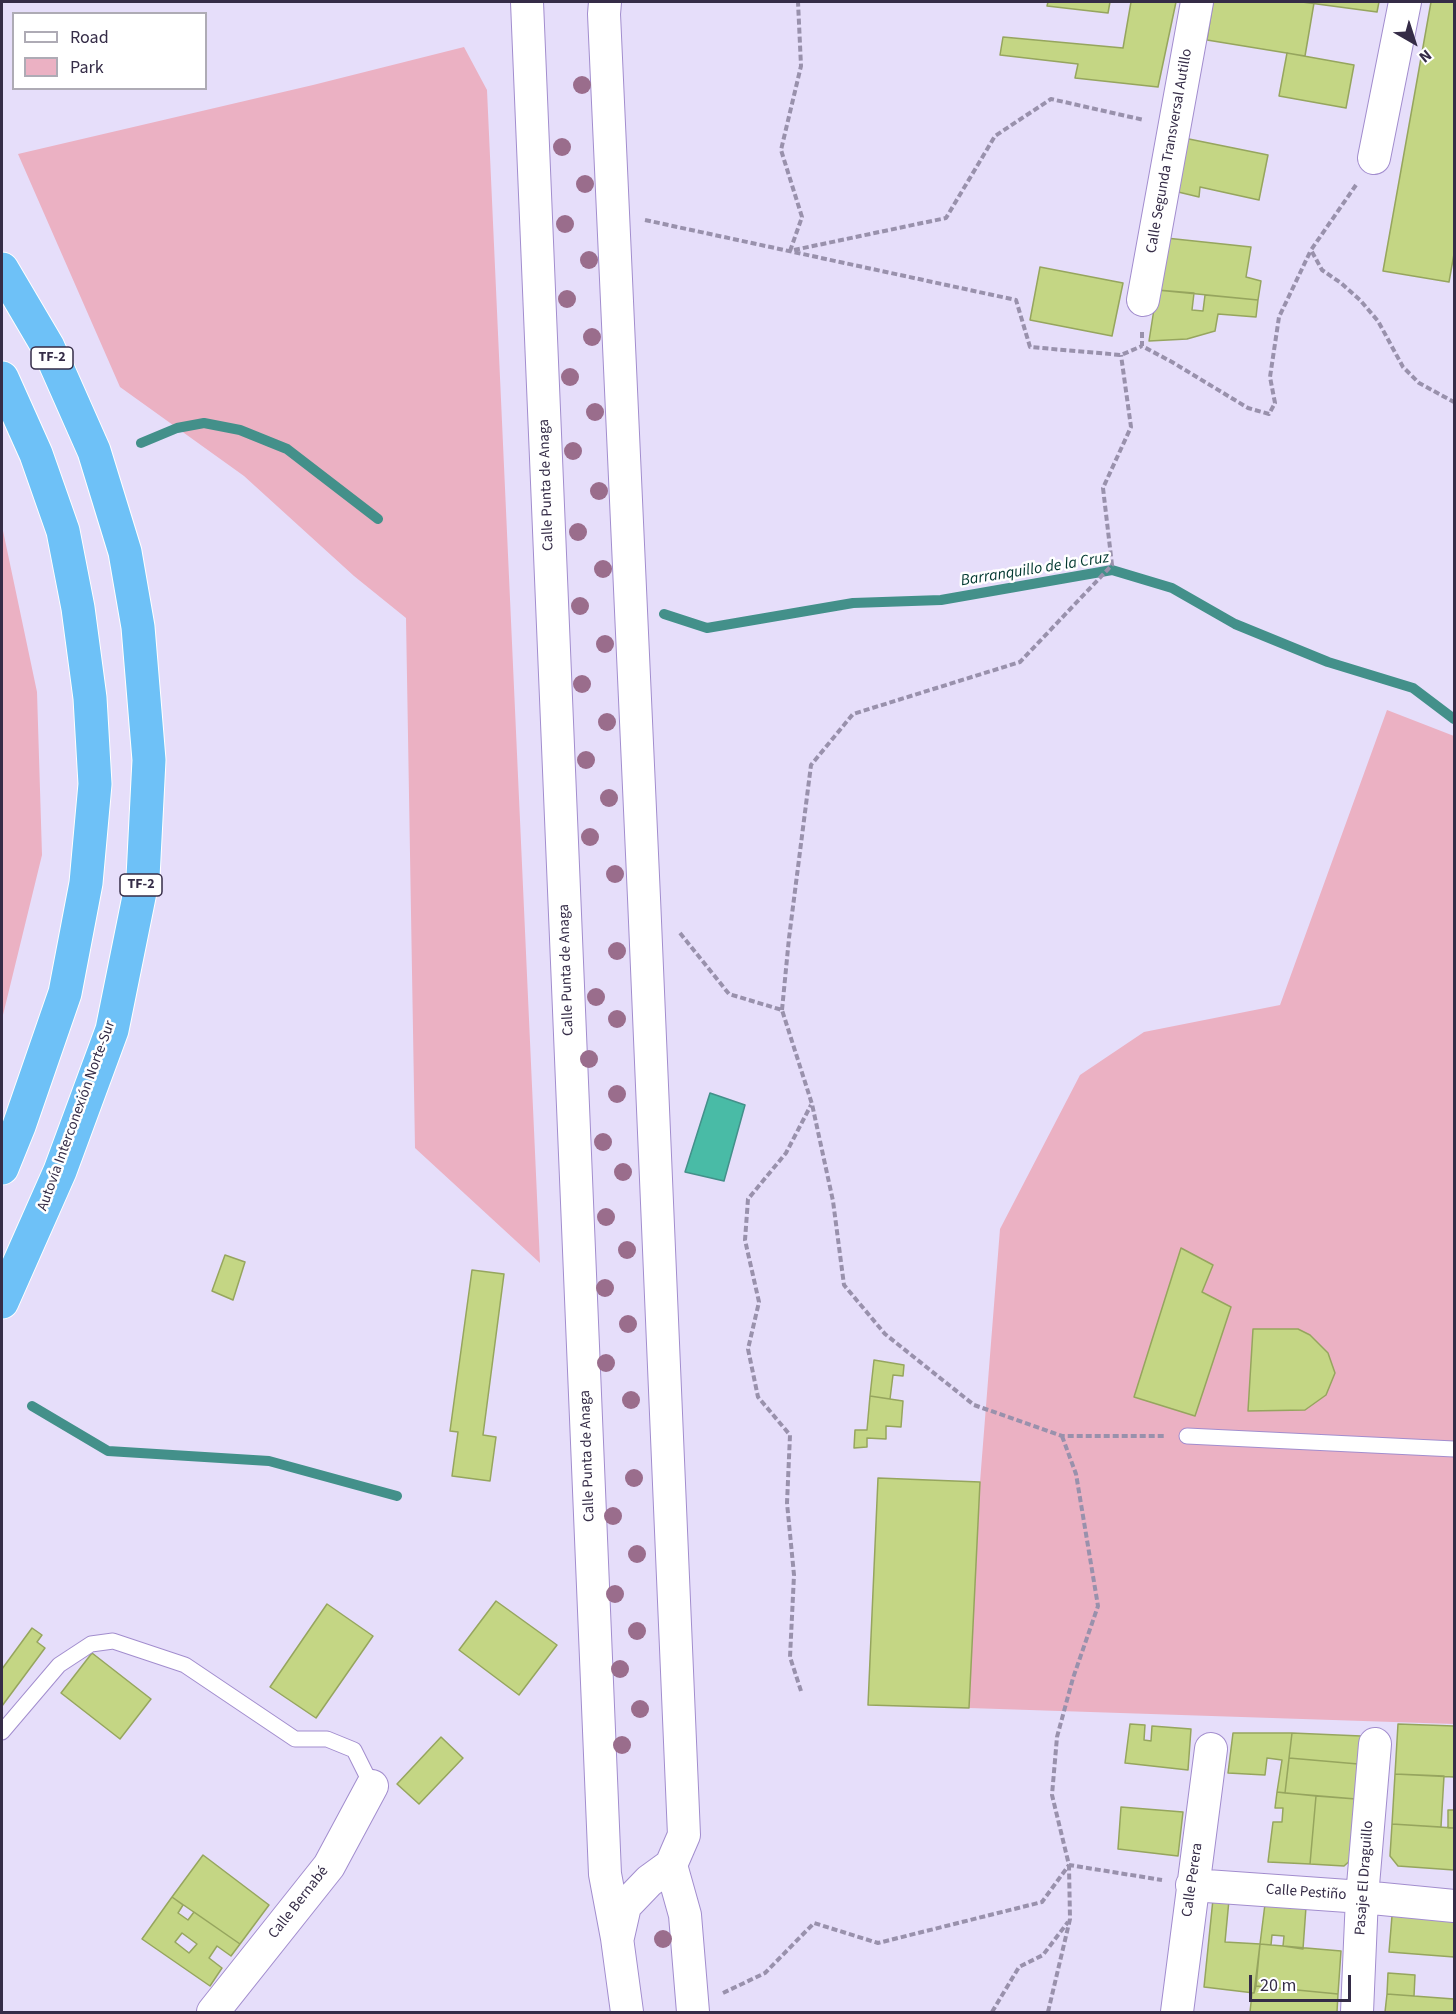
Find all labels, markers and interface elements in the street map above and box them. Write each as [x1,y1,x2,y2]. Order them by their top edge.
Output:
legend [12,12,207,90]
north arrow [1384,12,1444,72]
text: Road [70,25,109,50]
text: N [1414,44,1436,68]
street label: Calle Segunda Transversal Autillo [1143,47,1197,255]
text: Park [70,55,104,80]
road number: TF-2 [31,347,73,369]
street label: Calle Punta de Anaga [536,419,558,551]
water label: Barranquillo de la Cruz [959,549,1111,591]
road number: TF-2 [120,874,162,896]
street label: Calle Punta de Anaga [556,904,578,1036]
street label: Autovía Interconexión Norte-Sur [34,1018,120,1214]
street label: Calle Punta de Anaga [577,1390,599,1522]
street label: Pasaje El Draguillo [1352,1820,1378,1936]
street label: Calle Perera [1179,1842,1207,1918]
street label: Calle Bernabé [265,1863,333,1943]
street label: Calle Pestiño [1265,1881,1347,1905]
scale bar [1252,1963,1354,2001]
text: 20 m [1260,1973,1296,1998]

